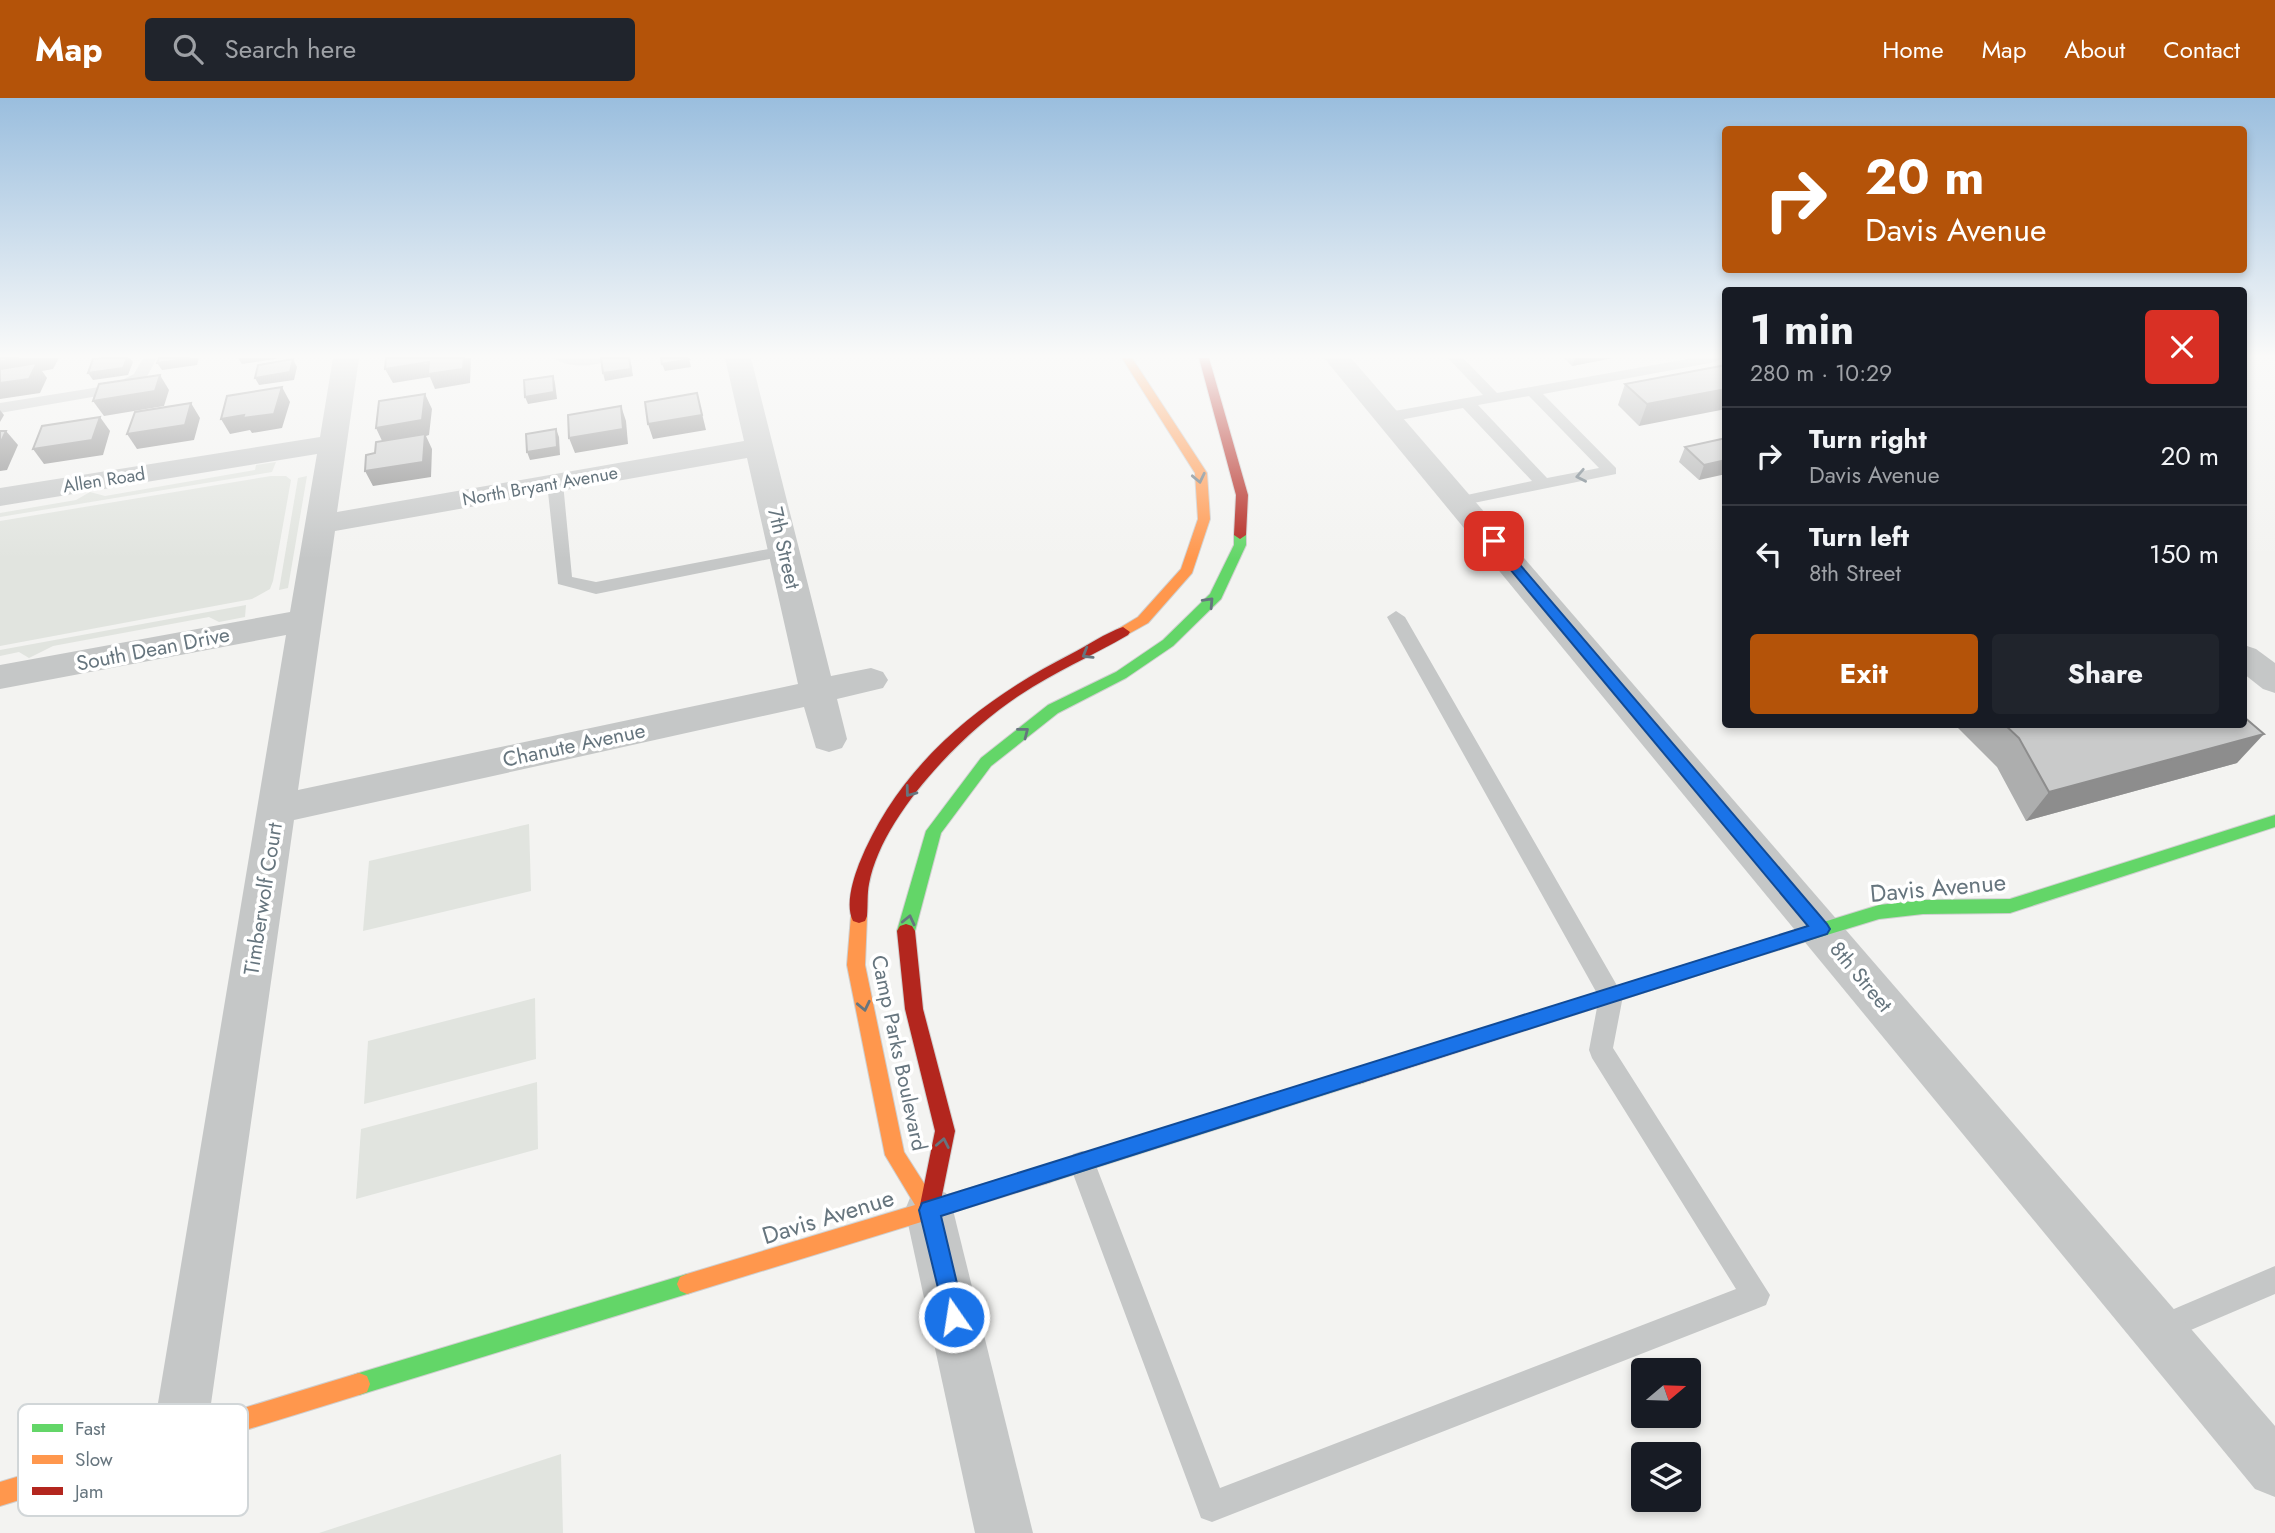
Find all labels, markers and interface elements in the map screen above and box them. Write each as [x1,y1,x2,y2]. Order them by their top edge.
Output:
search box [145,18,635,81]
text: Map [35,26,103,73]
icon: search [169,30,207,68]
text: Search here [225,30,356,68]
text: Home [1882,32,1944,67]
text: Map [1982,32,2026,67]
text: About [2064,32,2125,67]
text: Contact [2163,32,2240,67]
text: 20 m [1865,142,1984,212]
icon: right [1750,154,1841,245]
text: Davis Avenue [1865,207,2047,253]
text: 1 min [1750,299,1854,360]
button: close [2145,310,2219,384]
text: 280 m · 10:29 [1750,356,1892,390]
text: Turn right [1809,420,1927,458]
icon: right [1750,437,1788,475]
text: 20 m [2161,437,2219,475]
text: Davis Avenue [1809,458,1940,492]
street label: North Bryant Avenue [460,460,620,512]
street label: Allen Road [61,461,147,499]
one-way arrow [1575,468,1587,483]
one-way arrow [1191,472,1206,484]
street label: 7th Street [760,504,808,592]
pin [1464,511,1524,571]
text: Turn left [1809,518,1909,556]
icon: arrive [1475,522,1513,560]
icon: left [1750,535,1788,573]
text: 150 m [2149,535,2219,573]
text: 8th Street [1809,556,1901,590]
one-way arrow [1200,597,1213,610]
street label: South Dean Drive [74,619,232,679]
button: Exit [1750,634,1978,714]
button: Share [1992,634,2219,714]
one-way arrow [1081,646,1094,659]
street label: Chanute Avenue [500,715,648,775]
one-way arrow [1017,728,1029,741]
one-way arrow [906,785,919,797]
street label: Timberwolf Court [236,821,290,977]
street label: Davis Avenue [1869,864,2007,911]
one-way arrow [901,914,915,926]
street label: 8th Street [1823,935,1899,1019]
street label: Camp Parks Boulevard [864,952,934,1154]
one-way arrow [856,1000,871,1012]
one-way arrow [935,1137,950,1149]
street label: Davis Avenue [758,1180,898,1253]
position arrow [917,1280,991,1354]
north arrow [1631,1358,1701,1428]
map controls [1631,1358,1701,1512]
legend [18,1404,248,1516]
text: Fast [75,1415,106,1442]
button: layers [1631,1442,1701,1512]
text: Slow [75,1446,113,1473]
text: Jam [72,1478,104,1505]

